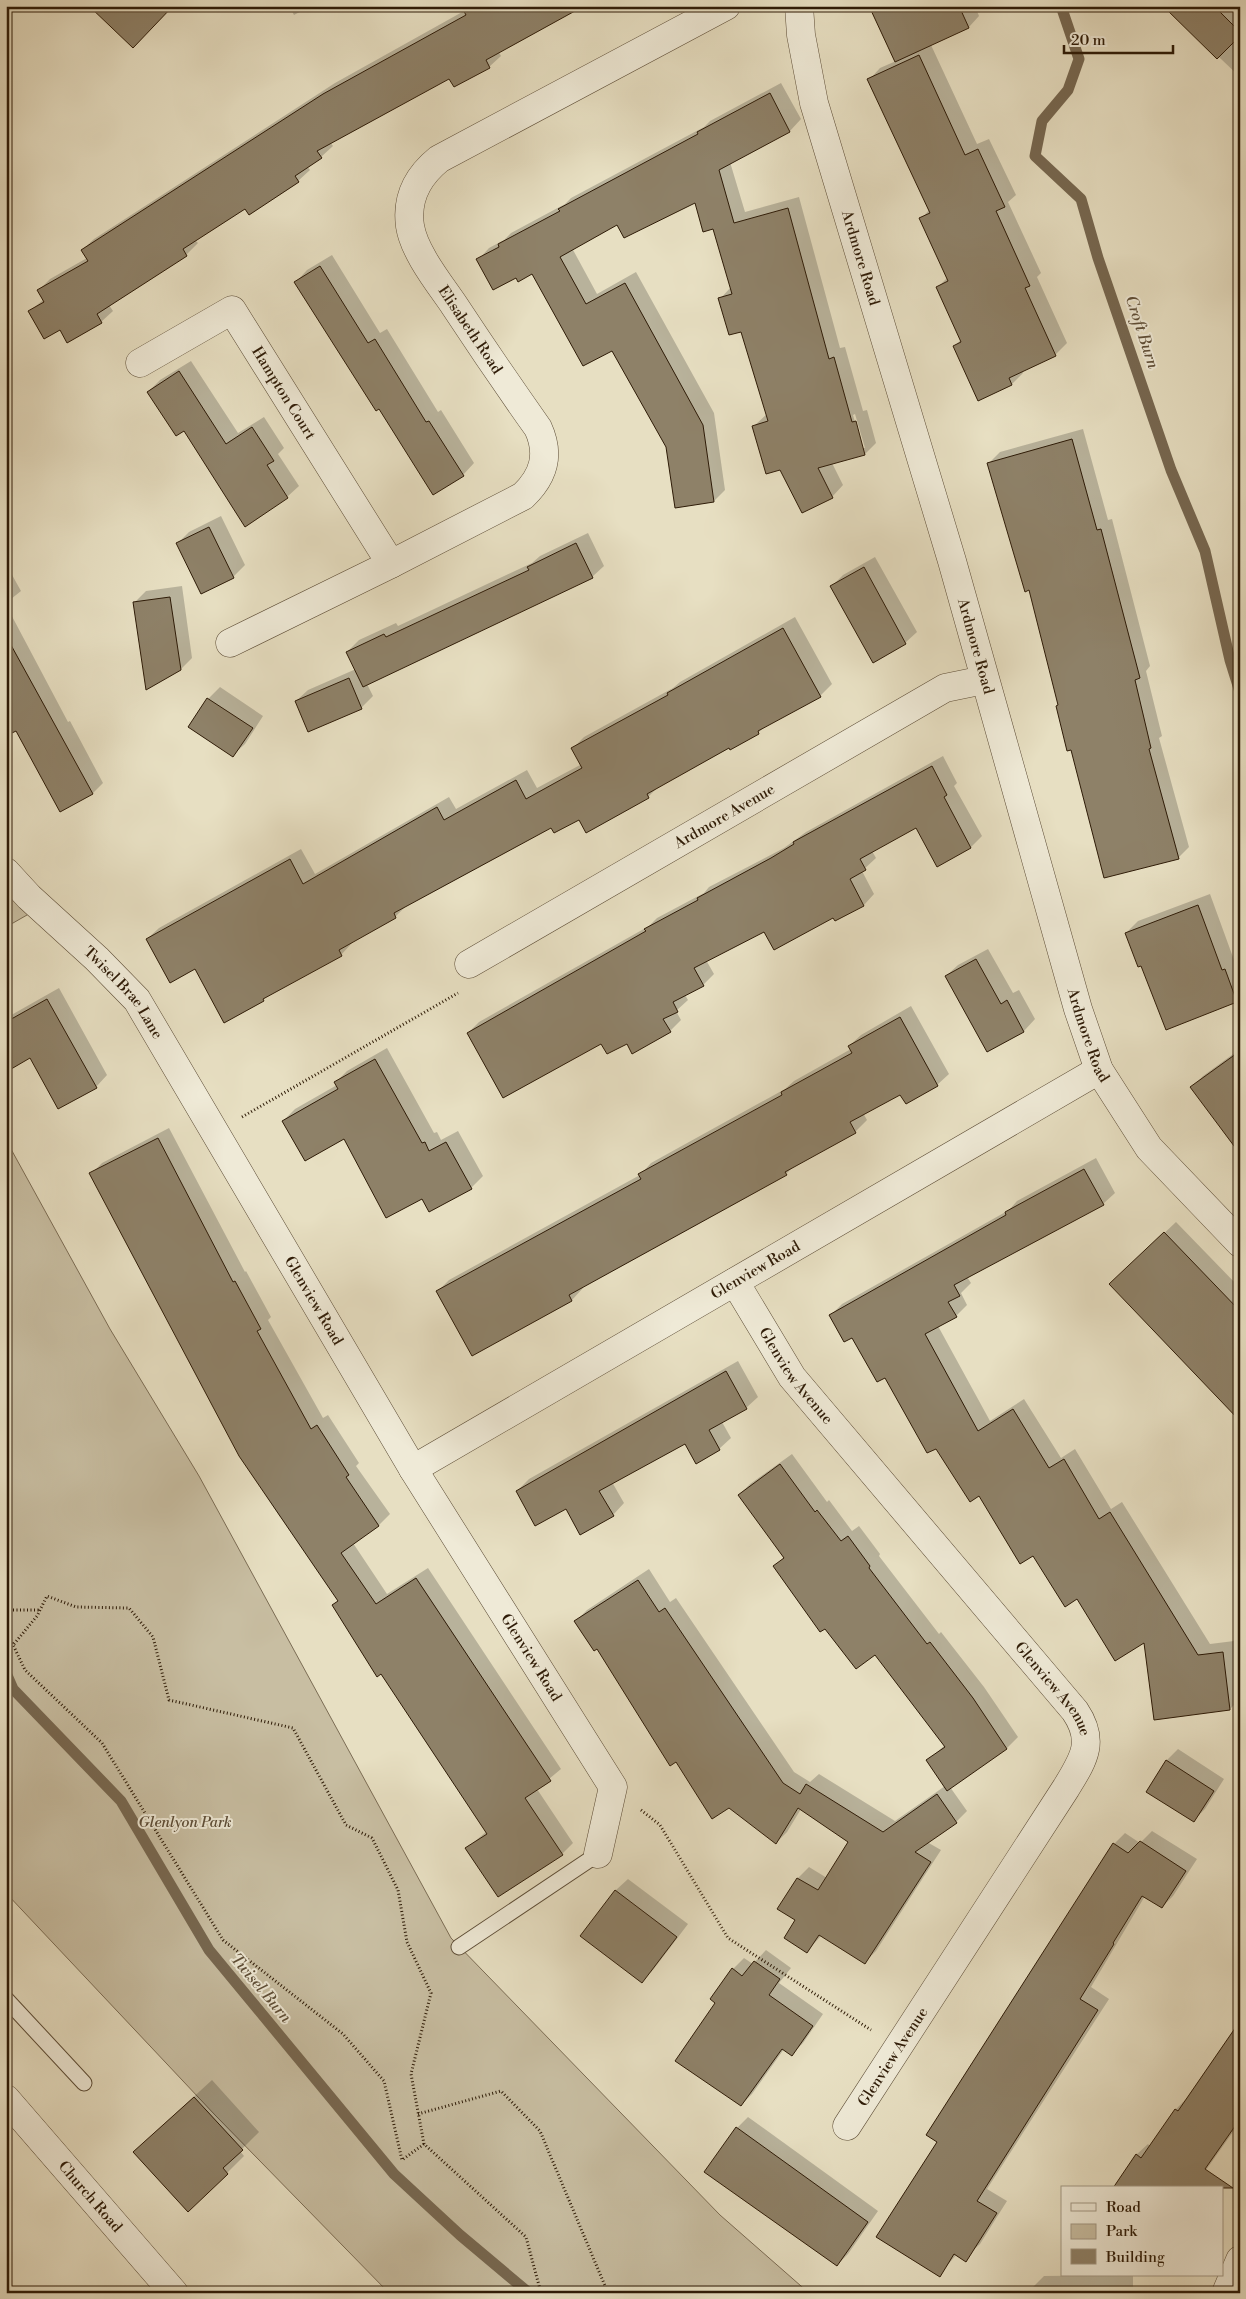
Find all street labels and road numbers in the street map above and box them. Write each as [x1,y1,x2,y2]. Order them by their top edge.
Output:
street label: Ardmore Road [837,207,884,308]
street label: Elisabeth Road [434,282,507,378]
street label: Hampton Court [248,343,321,444]
street label: Ardmore Road [953,595,999,697]
street label: Ardmore Avenue [670,779,778,853]
street label: Twisel Brae Lane [80,942,167,1042]
street label: Ardmore Road [1063,985,1114,1086]
street label: Glenview Road [707,1236,804,1303]
street label: Glenview Road [280,1253,348,1349]
street label: Glenview Avenue [755,1324,837,1428]
street label: Glenview Road [497,1610,566,1705]
street label: Glenview Avenue [1011,1638,1095,1738]
street label: Glenview Avenue [854,2004,932,2110]
street label: Church Road [54,2157,127,2237]

